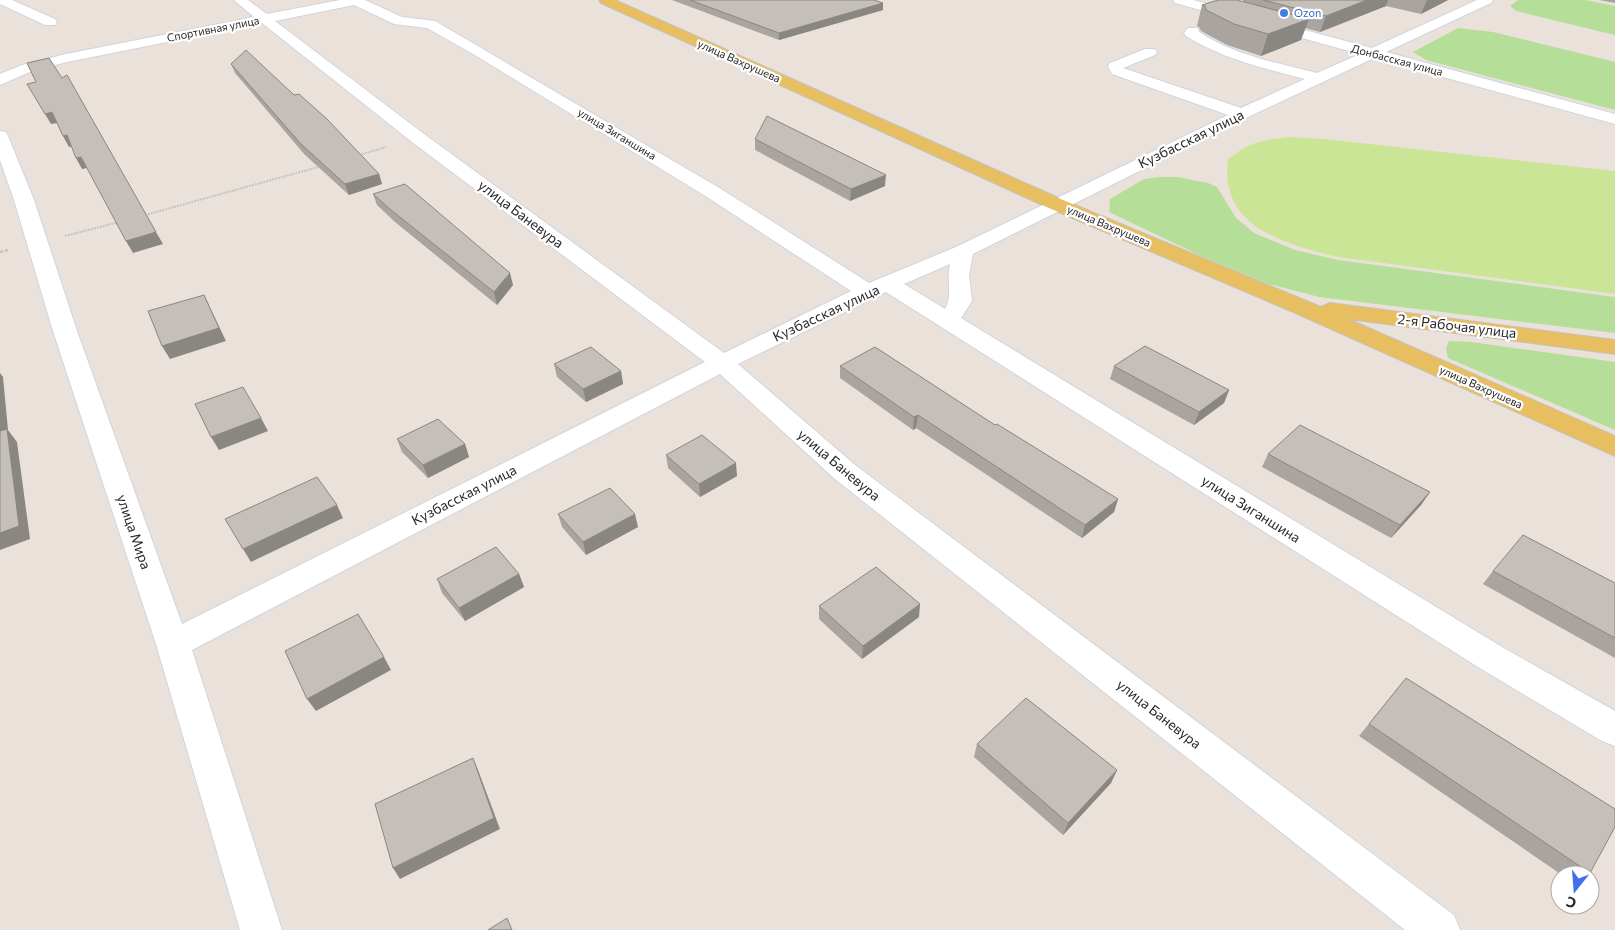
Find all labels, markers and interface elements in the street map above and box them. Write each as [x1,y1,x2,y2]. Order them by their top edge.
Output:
place label: Ozon [1294,6,1321,19]
marker: Ozon [1278,7,1290,19]
street label: Спортивная улица [166,13,260,44]
street label: улица Вахрушева [696,36,783,85]
street label: Донбасская улица [1350,41,1444,78]
street label: улица Зиганшина [576,105,659,162]
street label: Кузбасская улица [1135,106,1246,172]
street label: улица Баневура [475,176,567,251]
street label: улица Вахрушева [1066,202,1153,249]
street label: Кузбасская улица [770,280,882,345]
street label: 2-я Рабочая улица [1397,310,1517,341]
street label: улица Вахрушева [1438,362,1525,411]
street label: улица Баневура [795,425,884,504]
street label: Кузбасская улица [408,461,519,528]
street label: улица Зиганшина [1199,471,1304,546]
street label: улица Мира [114,492,155,571]
street label: улица Баневура [1114,675,1205,752]
north arrow [1550,865,1600,915]
text: С [1564,893,1578,912]

